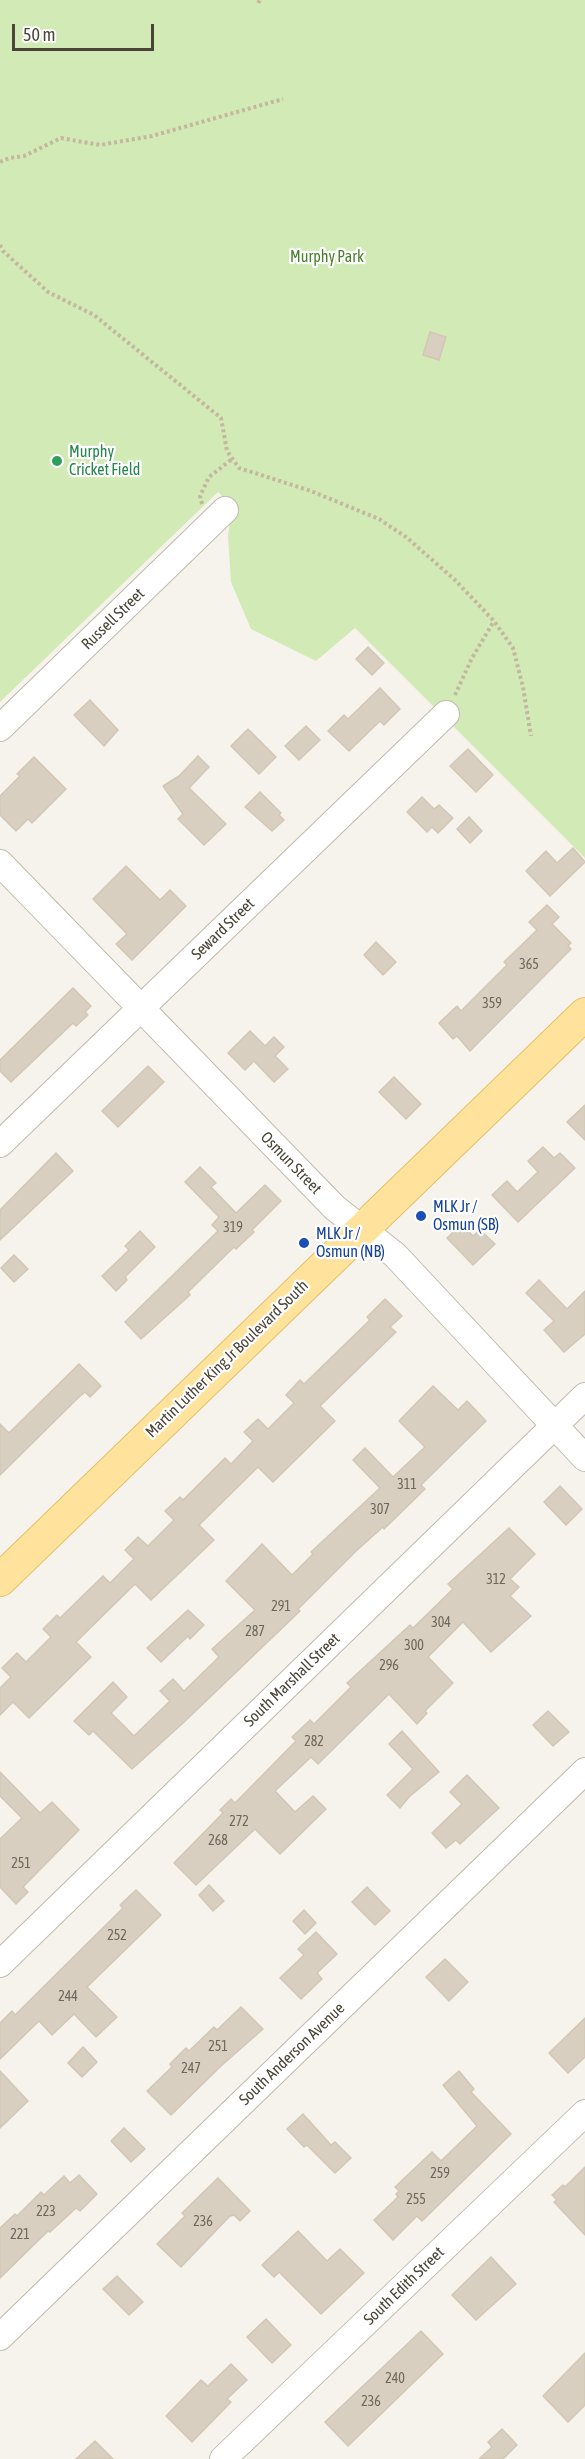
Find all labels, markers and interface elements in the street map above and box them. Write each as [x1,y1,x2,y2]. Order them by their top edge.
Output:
scale bar [15,12,158,50]
text: 50 m [23,24,55,45]
park label: Murphy Park [290,247,364,267]
place label: Murphy Cricket Field [69,442,140,480]
marker: Murphy Cricket Field [50,454,64,468]
street label: Russell Street [78,584,148,654]
street label: Seward Street [187,894,259,964]
house number: 365 [519,957,539,973]
house number: 359 [482,996,502,1012]
street label: Osmun Street [257,1128,325,1198]
place label: MLK Jr / Osmun (SB) [433,1197,499,1235]
marker: MLK Jr / Osmun (SB) [414,1209,428,1223]
house number: 319 [223,1220,243,1236]
place label: MLK Jr / Osmun (NB) [316,1224,385,1262]
marker: MLK Jr / Osmun (NB) [297,1236,311,1250]
street label: Martin Luther King Jr Boulevard South [142,1276,312,1442]
house number: 311 [397,1477,417,1493]
house number: 307 [370,1502,390,1518]
house number: 312 [486,1572,506,1588]
house number: 291 [271,1599,291,1615]
house number: 304 [431,1615,451,1631]
house number: 287 [245,1624,265,1640]
street label: South Marshall Street [240,1629,344,1731]
house number: 300 [404,1638,424,1654]
house number: 296 [379,1658,399,1674]
house number: 282 [304,1734,324,1750]
house number: 272 [229,1814,249,1830]
house number: 268 [208,1833,228,1849]
house number: 251 [11,1856,31,1872]
house number: 252 [107,1928,127,1944]
house number: 244 [58,1989,78,2005]
street label: South Anderson Avenue [235,1999,349,2109]
house number: 251 [208,2039,228,2055]
house number: 247 [181,2061,201,2077]
house number: 259 [430,2166,450,2182]
house number: 255 [406,2192,426,2208]
house number: 223 [36,2204,56,2220]
house number: 236 [193,2214,213,2230]
house number: 221 [10,2227,30,2243]
street label: South Edith Street [360,2243,448,2329]
house number: 240 [385,2371,405,2387]
house number: 236 [361,2394,381,2410]

